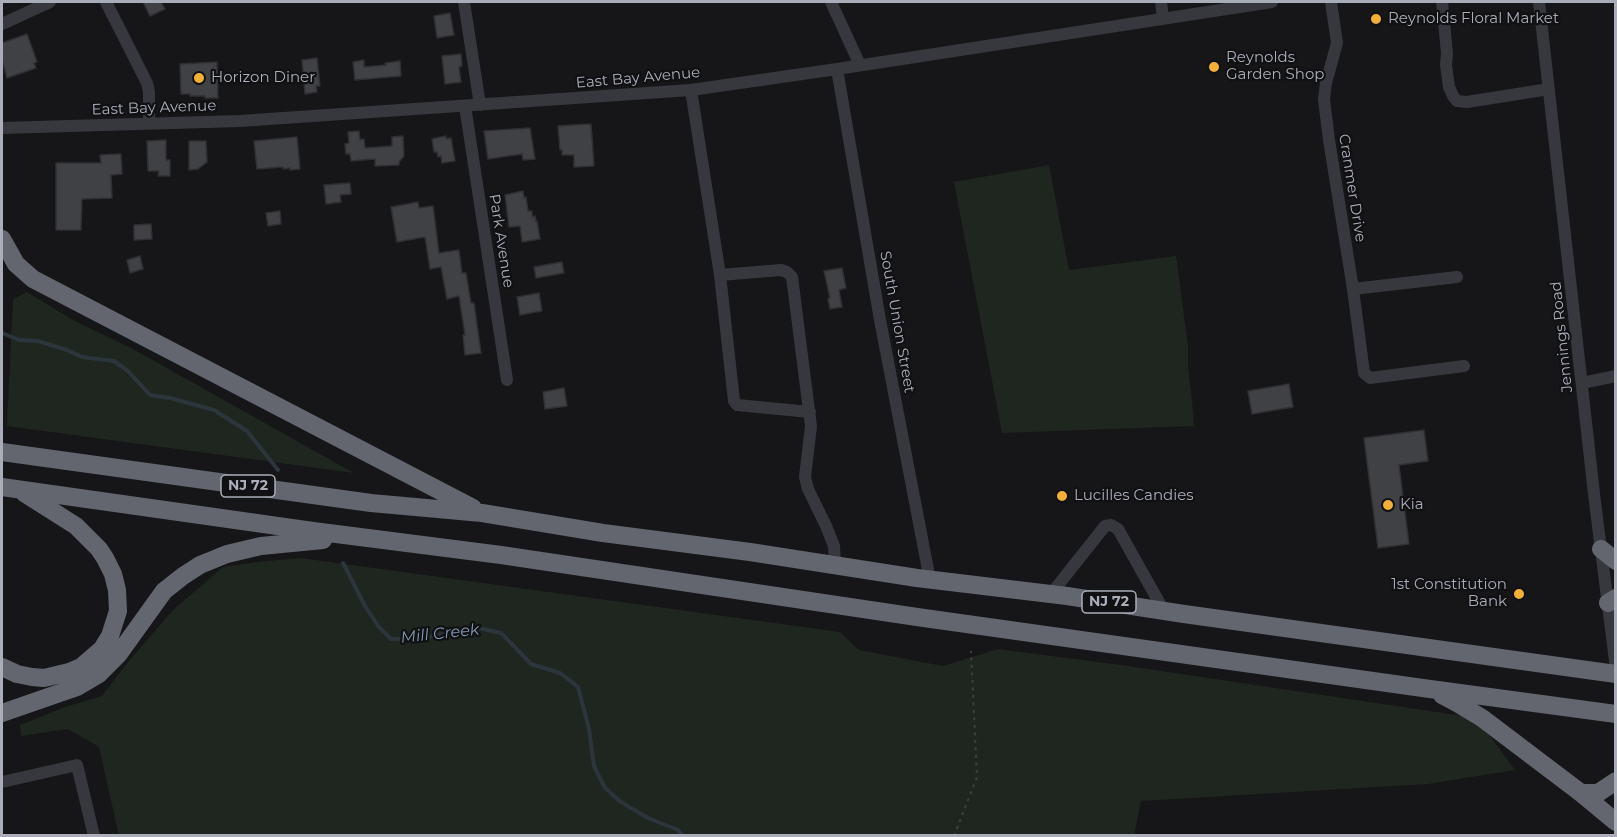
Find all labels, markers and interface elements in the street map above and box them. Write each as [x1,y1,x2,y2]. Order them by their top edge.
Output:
place label: Reynolds Floral Market [1388,10,1559,28]
marker: Reynolds Floral Market [1369,12,1383,26]
place label: Reynolds Garden Shop [1226,49,1325,84]
marker: Reynolds Garden Shop [1207,60,1221,74]
street label: East Bay Avenue [575,64,701,92]
place label: Horizon Diner [211,69,315,87]
marker: Horizon Diner [192,71,206,85]
street label: East Bay Avenue [91,97,217,119]
street label: Cranmer Drive [1335,133,1369,243]
street label: Park Avenue [485,193,517,289]
street label: South Union Street [876,250,918,394]
street label: Jennings Road [1547,280,1577,394]
road number: NJ 72 [221,475,275,497]
place label: Lucilles Candies [1074,487,1194,505]
marker: Lucilles Candies [1055,489,1069,503]
place label: Kia [1400,496,1424,514]
marker: Kia [1381,498,1395,512]
place label: 1st Constitution Bank [1391,576,1507,611]
marker: 1st Constitution Bank [1512,587,1526,601]
road number: NJ 72 [1082,591,1136,613]
water label: Mill Creek [400,620,480,648]

